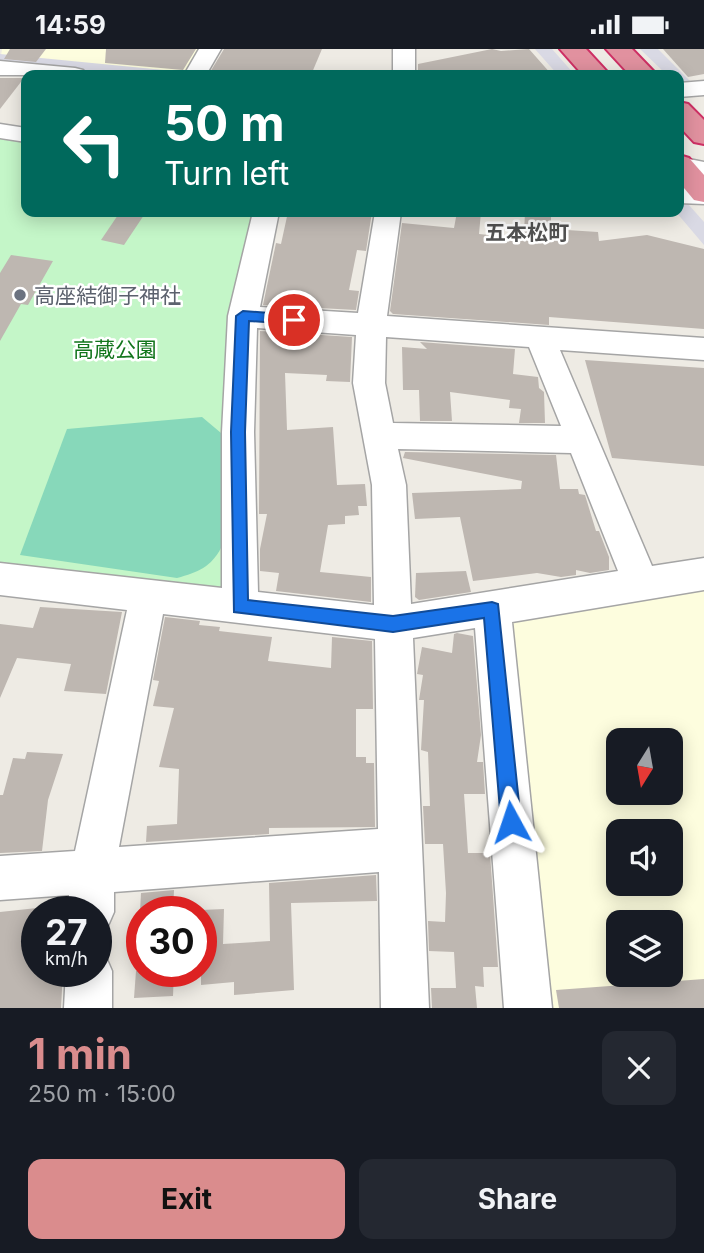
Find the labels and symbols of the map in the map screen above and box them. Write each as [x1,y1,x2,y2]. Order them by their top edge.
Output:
district label: 五本松町 [485,220,569,245]
place label: 高座結御子神社 [34,283,181,308]
marker: 高座結御子神社 [12,287,28,303]
pin [264,290,324,350]
park label: 高蔵公園 [73,337,157,362]
north arrow [606,728,682,805]
position arrow [474,785,548,859]
speed limit sign: 30 [126,896,217,987]

